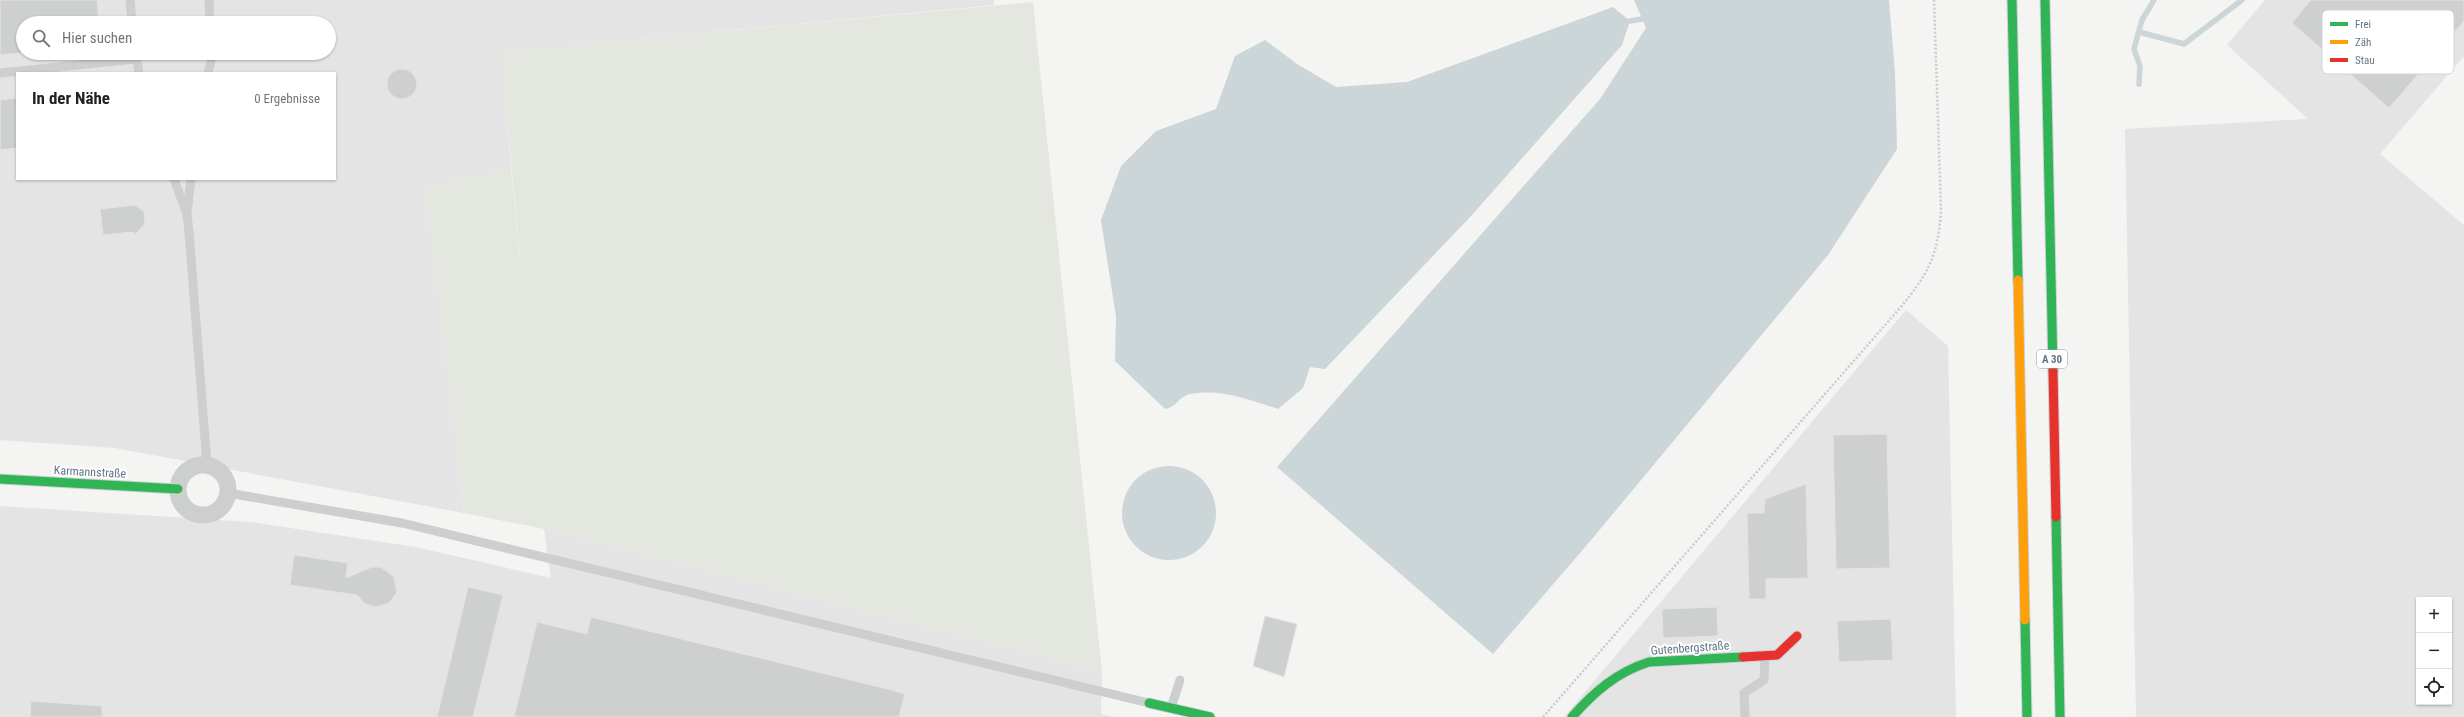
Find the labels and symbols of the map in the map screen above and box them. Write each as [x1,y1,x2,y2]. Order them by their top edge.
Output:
legend [2322,10,2454,74]
text: Frei [2355,18,2371,31]
text: Zäh [2355,36,2371,49]
text: Stau [2355,54,2375,67]
road number: A 30 [2037,350,2067,368]
street label: Karmannstraße [53,463,127,481]
street label: Gutenbergstraße [1650,638,1730,658]

